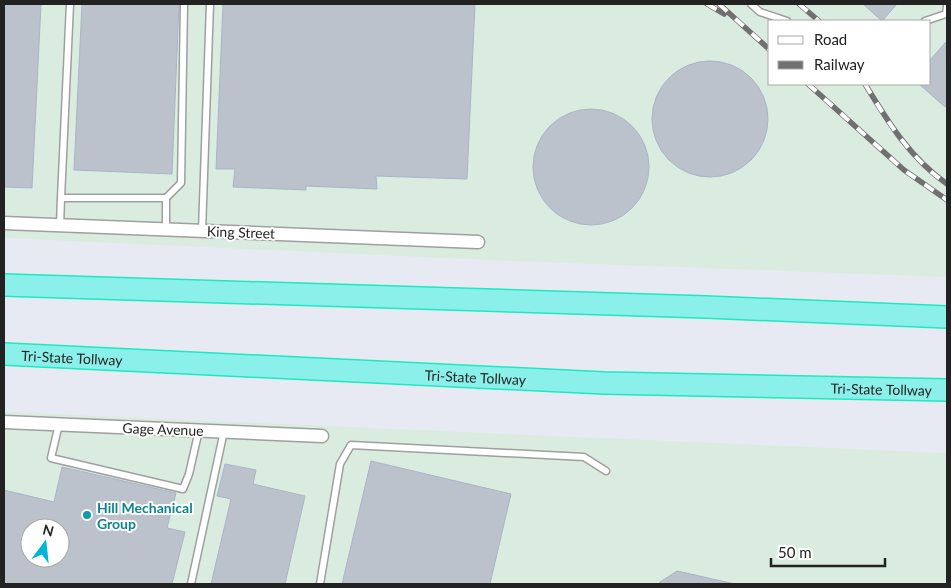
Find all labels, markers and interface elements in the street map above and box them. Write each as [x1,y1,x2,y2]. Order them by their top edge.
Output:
legend [768,20,931,85]
text: Road [814,30,847,48]
text: Railway [814,55,865,73]
street label: King Street [207,222,275,242]
street label: Tri-State Tollway [21,346,124,368]
street label: Tri-State Tollway [424,366,527,388]
street label: Tri-State Tollway [830,379,933,398]
street label: Gage Avenue [122,419,204,439]
place label: Hill Mechanical Group [97,499,193,532]
marker: Hill Mechanical Group [81,509,93,521]
north arrow [20,518,70,568]
text: N [41,520,56,540]
scale bar [771,536,885,568]
text: 50 m [778,543,812,561]

